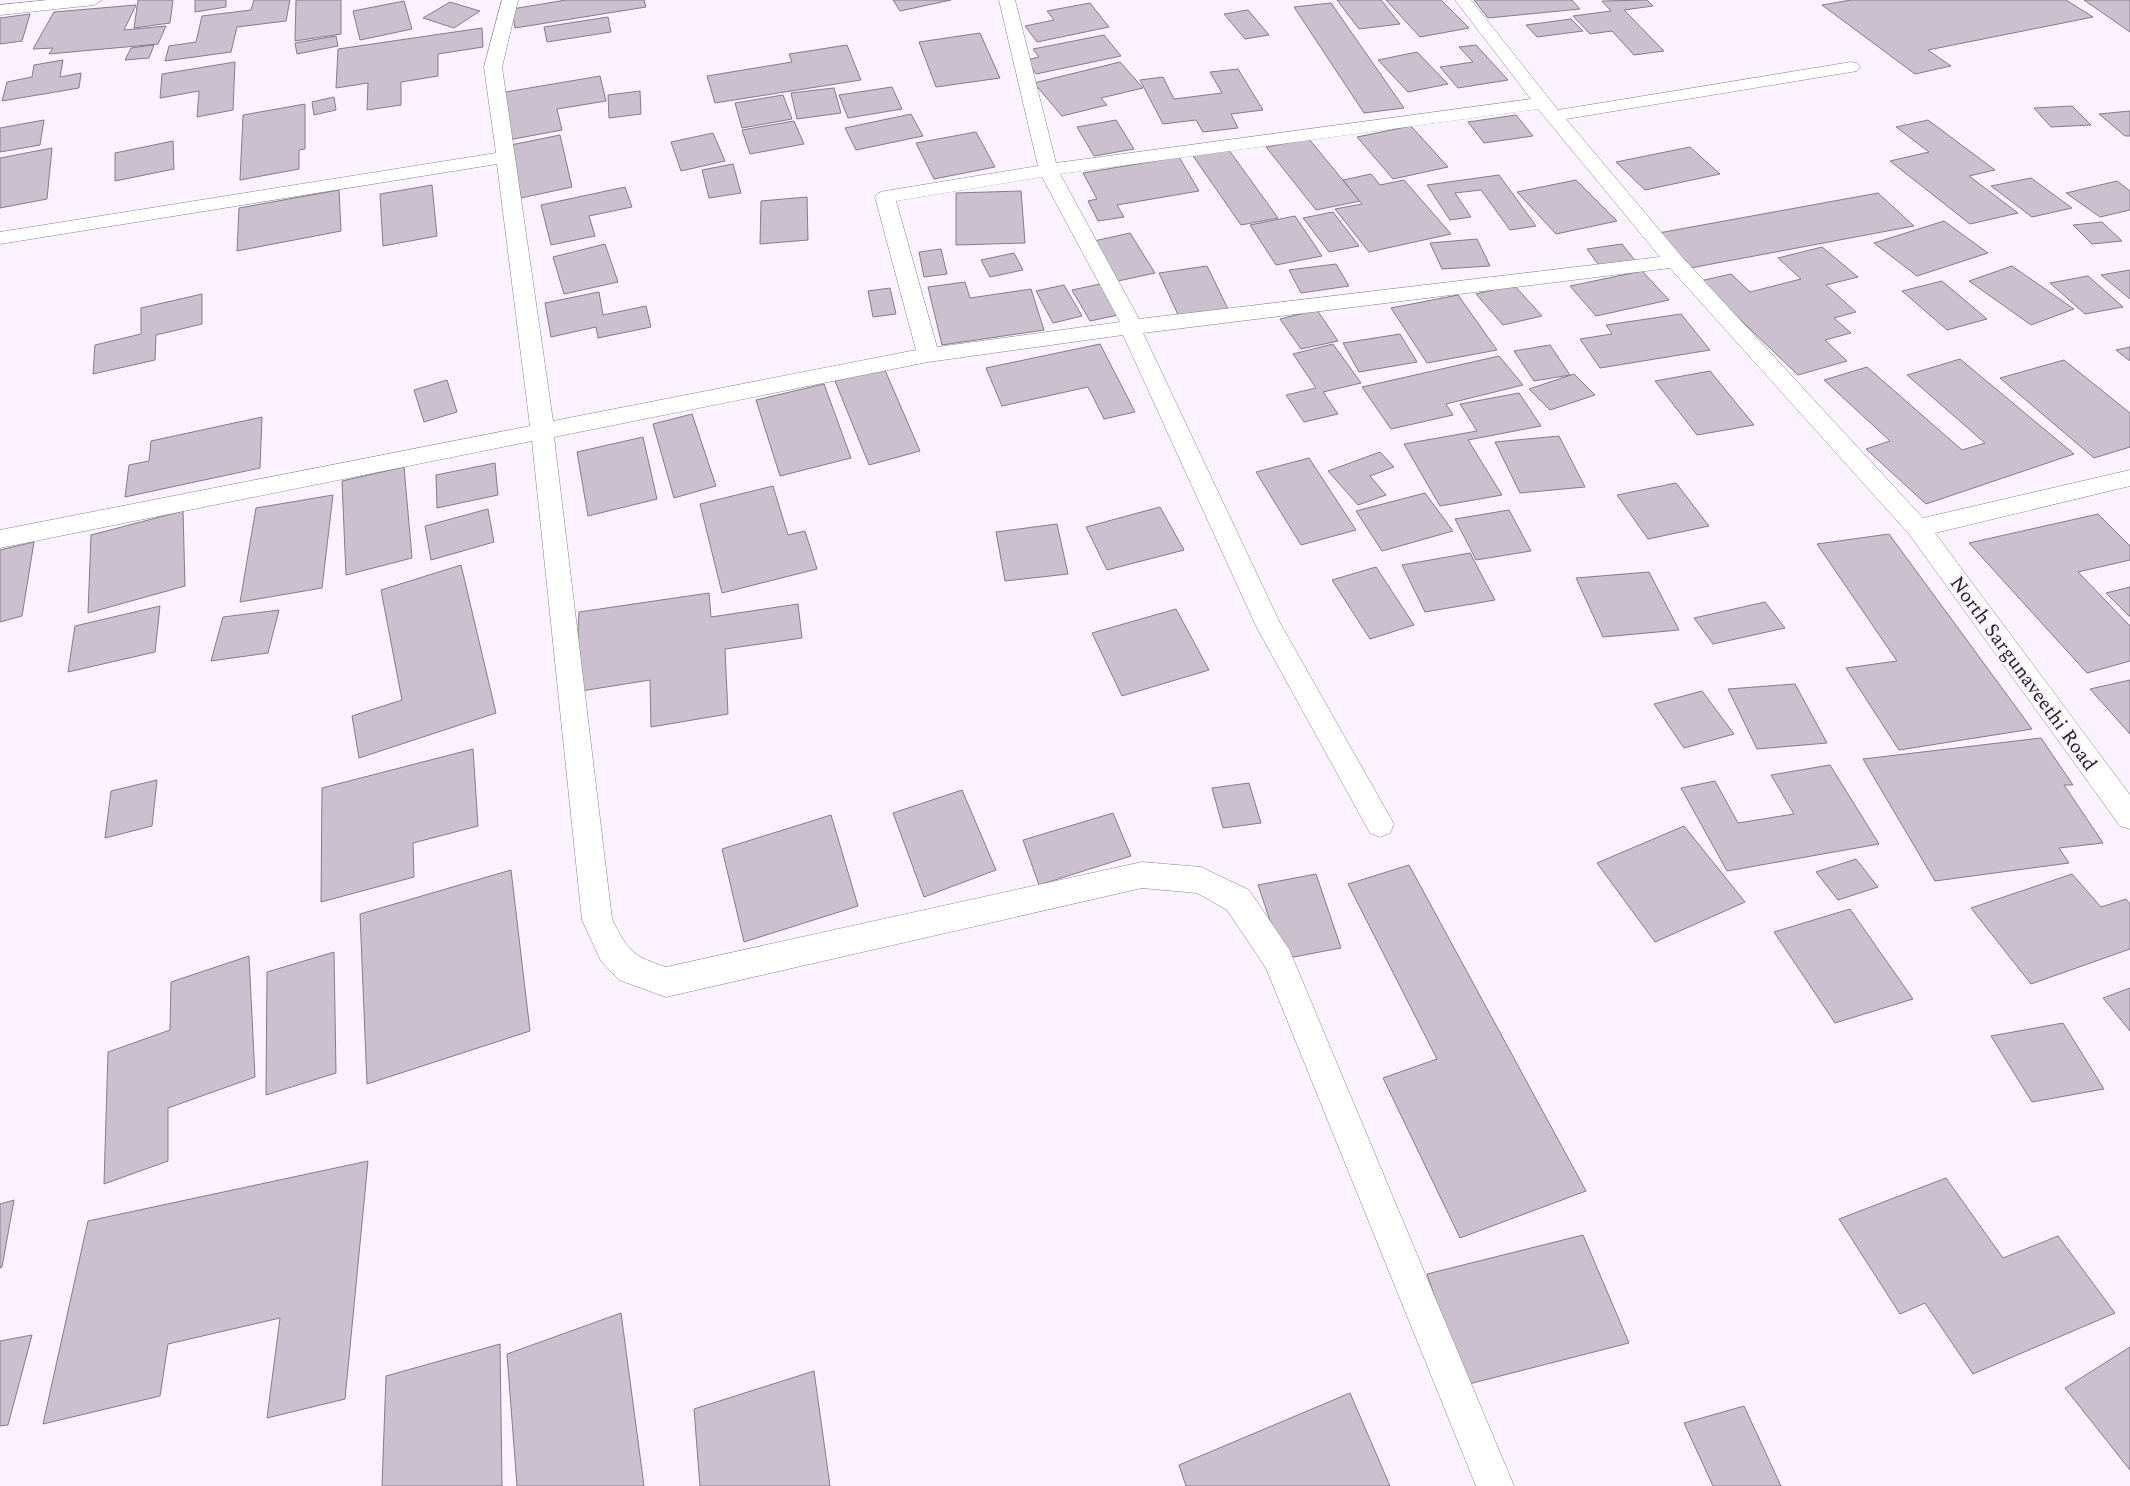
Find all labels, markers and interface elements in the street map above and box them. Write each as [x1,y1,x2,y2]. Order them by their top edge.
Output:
street label: North Sargunaveethi Road [1942,570,2104,777]

